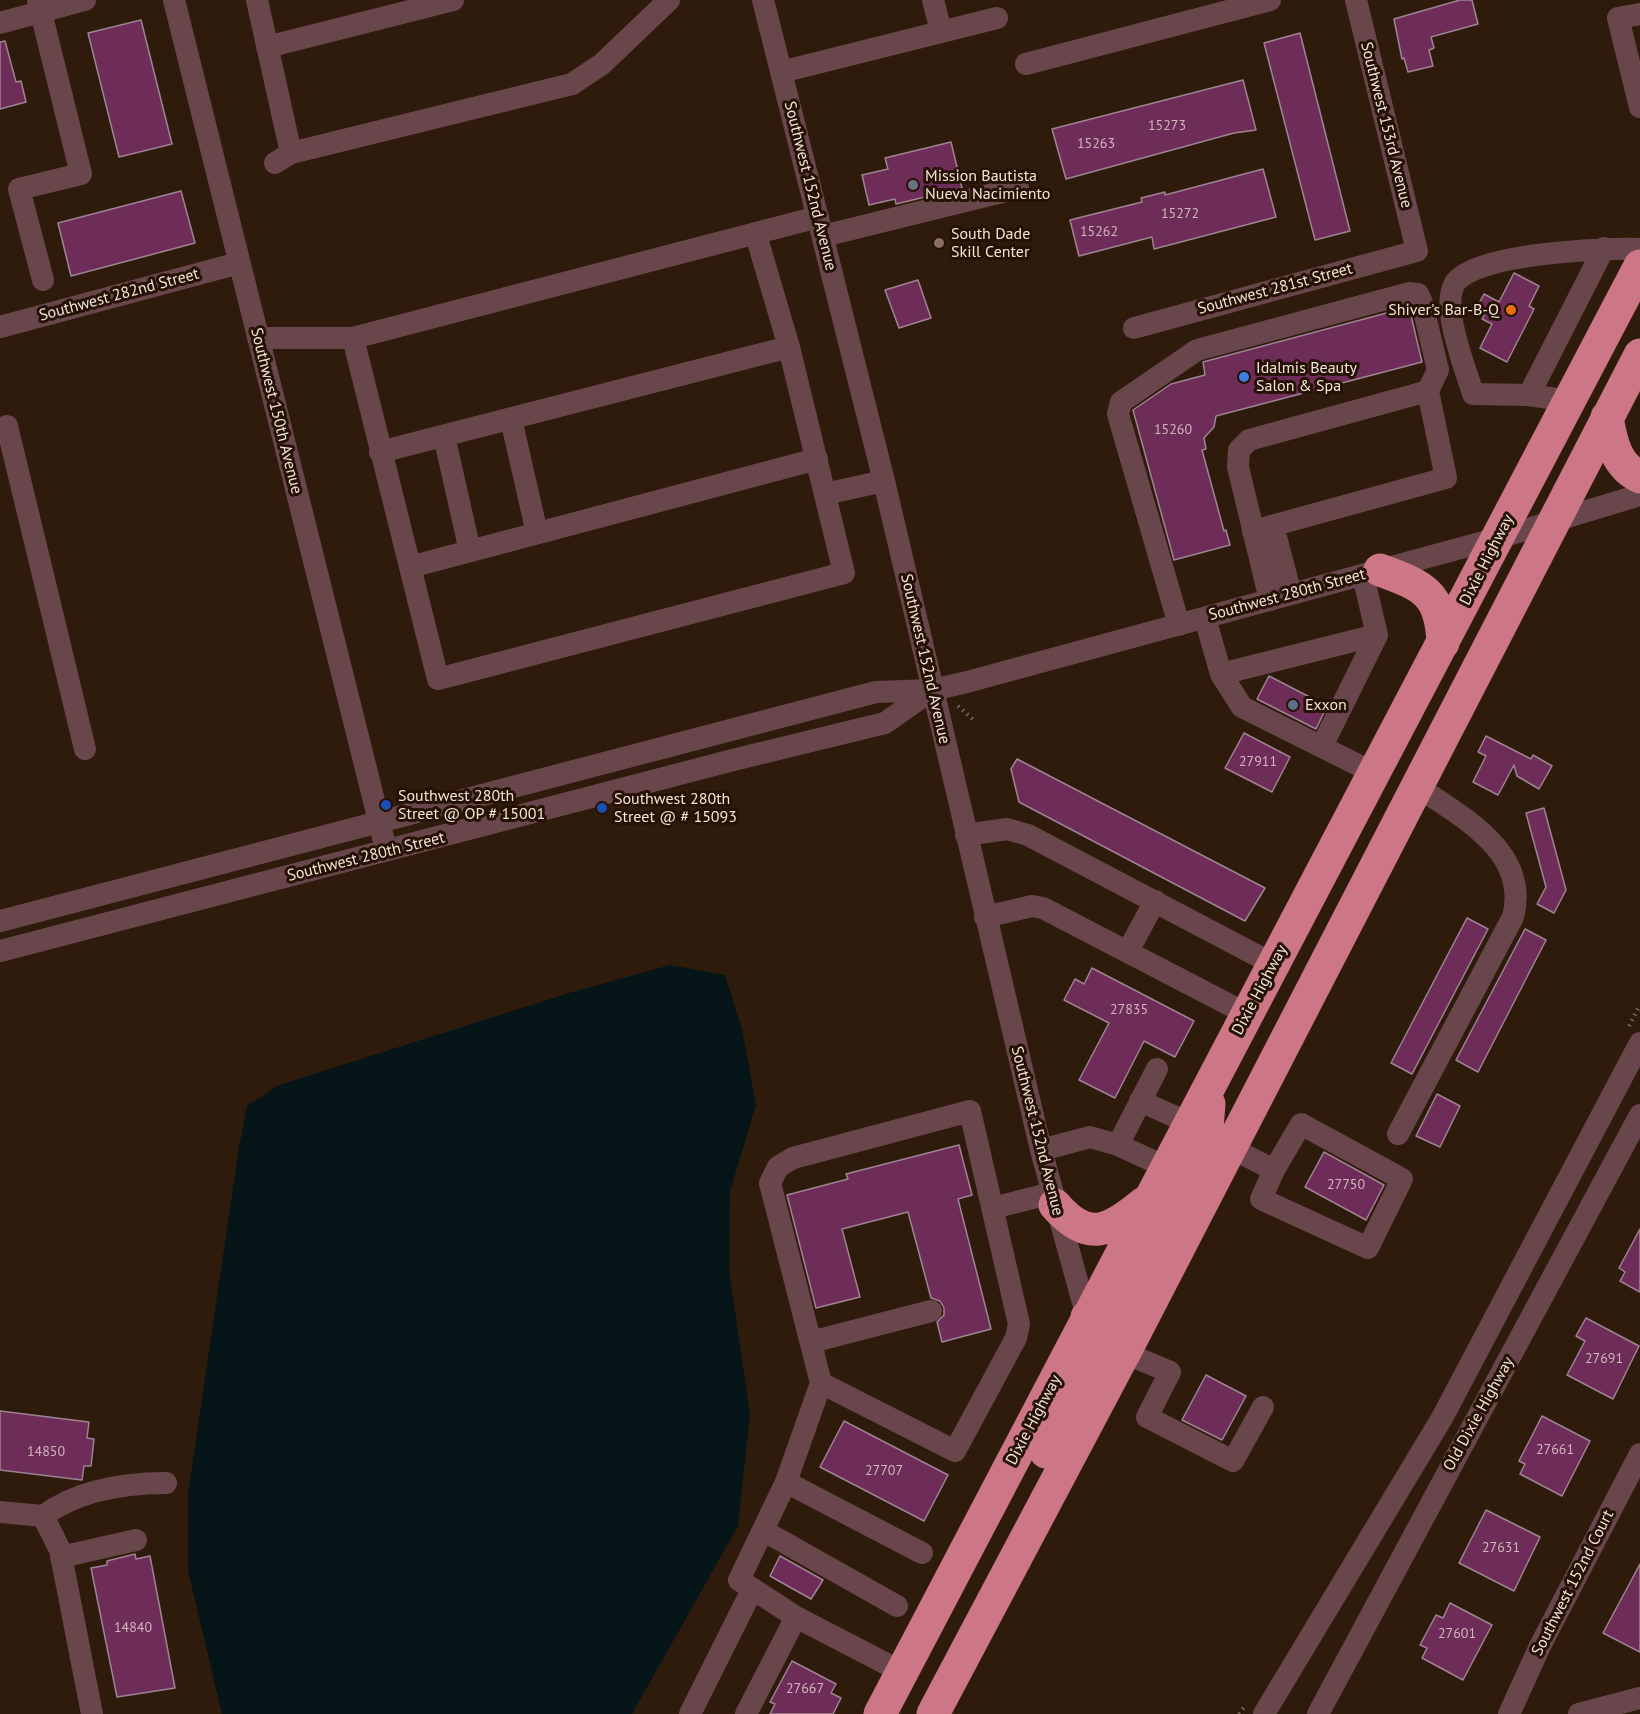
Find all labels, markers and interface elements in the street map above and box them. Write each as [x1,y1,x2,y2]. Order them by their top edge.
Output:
street label: Southwest 153rd Avenue [1356,40,1416,210]
street label: Southwest 152nd Avenue [780,99,840,273]
house number: 15273 [1148,118,1186,134]
house number: 15263 [1077,136,1115,152]
place label: Mission Bautista Nueva Nacimiento [925,166,1050,204]
marker: Mission Bautista Nueva Nacimiento [906,178,920,192]
house number: 15272 [1161,206,1199,222]
place label: South Dade Skill Center [951,224,1030,262]
house number: 15262 [1080,224,1118,240]
marker: South Dade Skill Center [932,236,946,250]
street label: Southwest 281st Street [1195,259,1355,319]
street label: Southwest 282nd Street [37,264,201,326]
place label: Shiver's Bar-B-Q [1388,300,1499,320]
marker: Shiver's Bar-B-Q [1504,303,1518,317]
street label: Southwest 150th Avenue [246,326,306,496]
place label: Idalmis Beauty Salon & Spa [1256,358,1357,396]
marker: Idalmis Beauty Salon & Spa [1237,370,1251,384]
house number: 15260 [1154,422,1192,438]
street label: Dixie Highway [1456,511,1518,609]
street label: Southwest 280th Street [1207,565,1367,625]
street label: Southwest 152nd Avenue [896,572,954,746]
place label: Exxon [1305,695,1347,715]
marker: Exxon [1286,698,1300,712]
house number: 27911 [1239,754,1277,770]
place label: Southwest 280th Street @ OP # 15001 [398,786,545,824]
place label: Southwest 280th Street @ # 15093 [614,789,737,827]
marker: Southwest 280th Street @ OP # 15001 [379,798,393,812]
marker: Southwest 280th Street @ # 15093 [595,801,609,815]
street label: Southwest 280th Street [285,828,447,886]
street label: Dixie Highway [1228,942,1292,1038]
house number: 27835 [1110,1002,1148,1018]
street label: Southwest 152nd Avenue [1007,1044,1067,1218]
house number: 27750 [1327,1177,1365,1193]
house number: 27691 [1585,1351,1623,1367]
street label: Old Dixie Highway [1440,1353,1518,1475]
street label: Dixie Highway [1002,1372,1066,1468]
house number: 27661 [1536,1442,1574,1458]
house number: 14850 [27,1444,65,1460]
house number: 27707 [865,1463,903,1479]
street label: Southwest 152nd Court [1528,1507,1618,1659]
house number: 27631 [1482,1540,1520,1556]
house number: 14840 [114,1620,152,1636]
house number: 27601 [1438,1626,1476,1642]
house number: 27667 [786,1681,824,1697]

